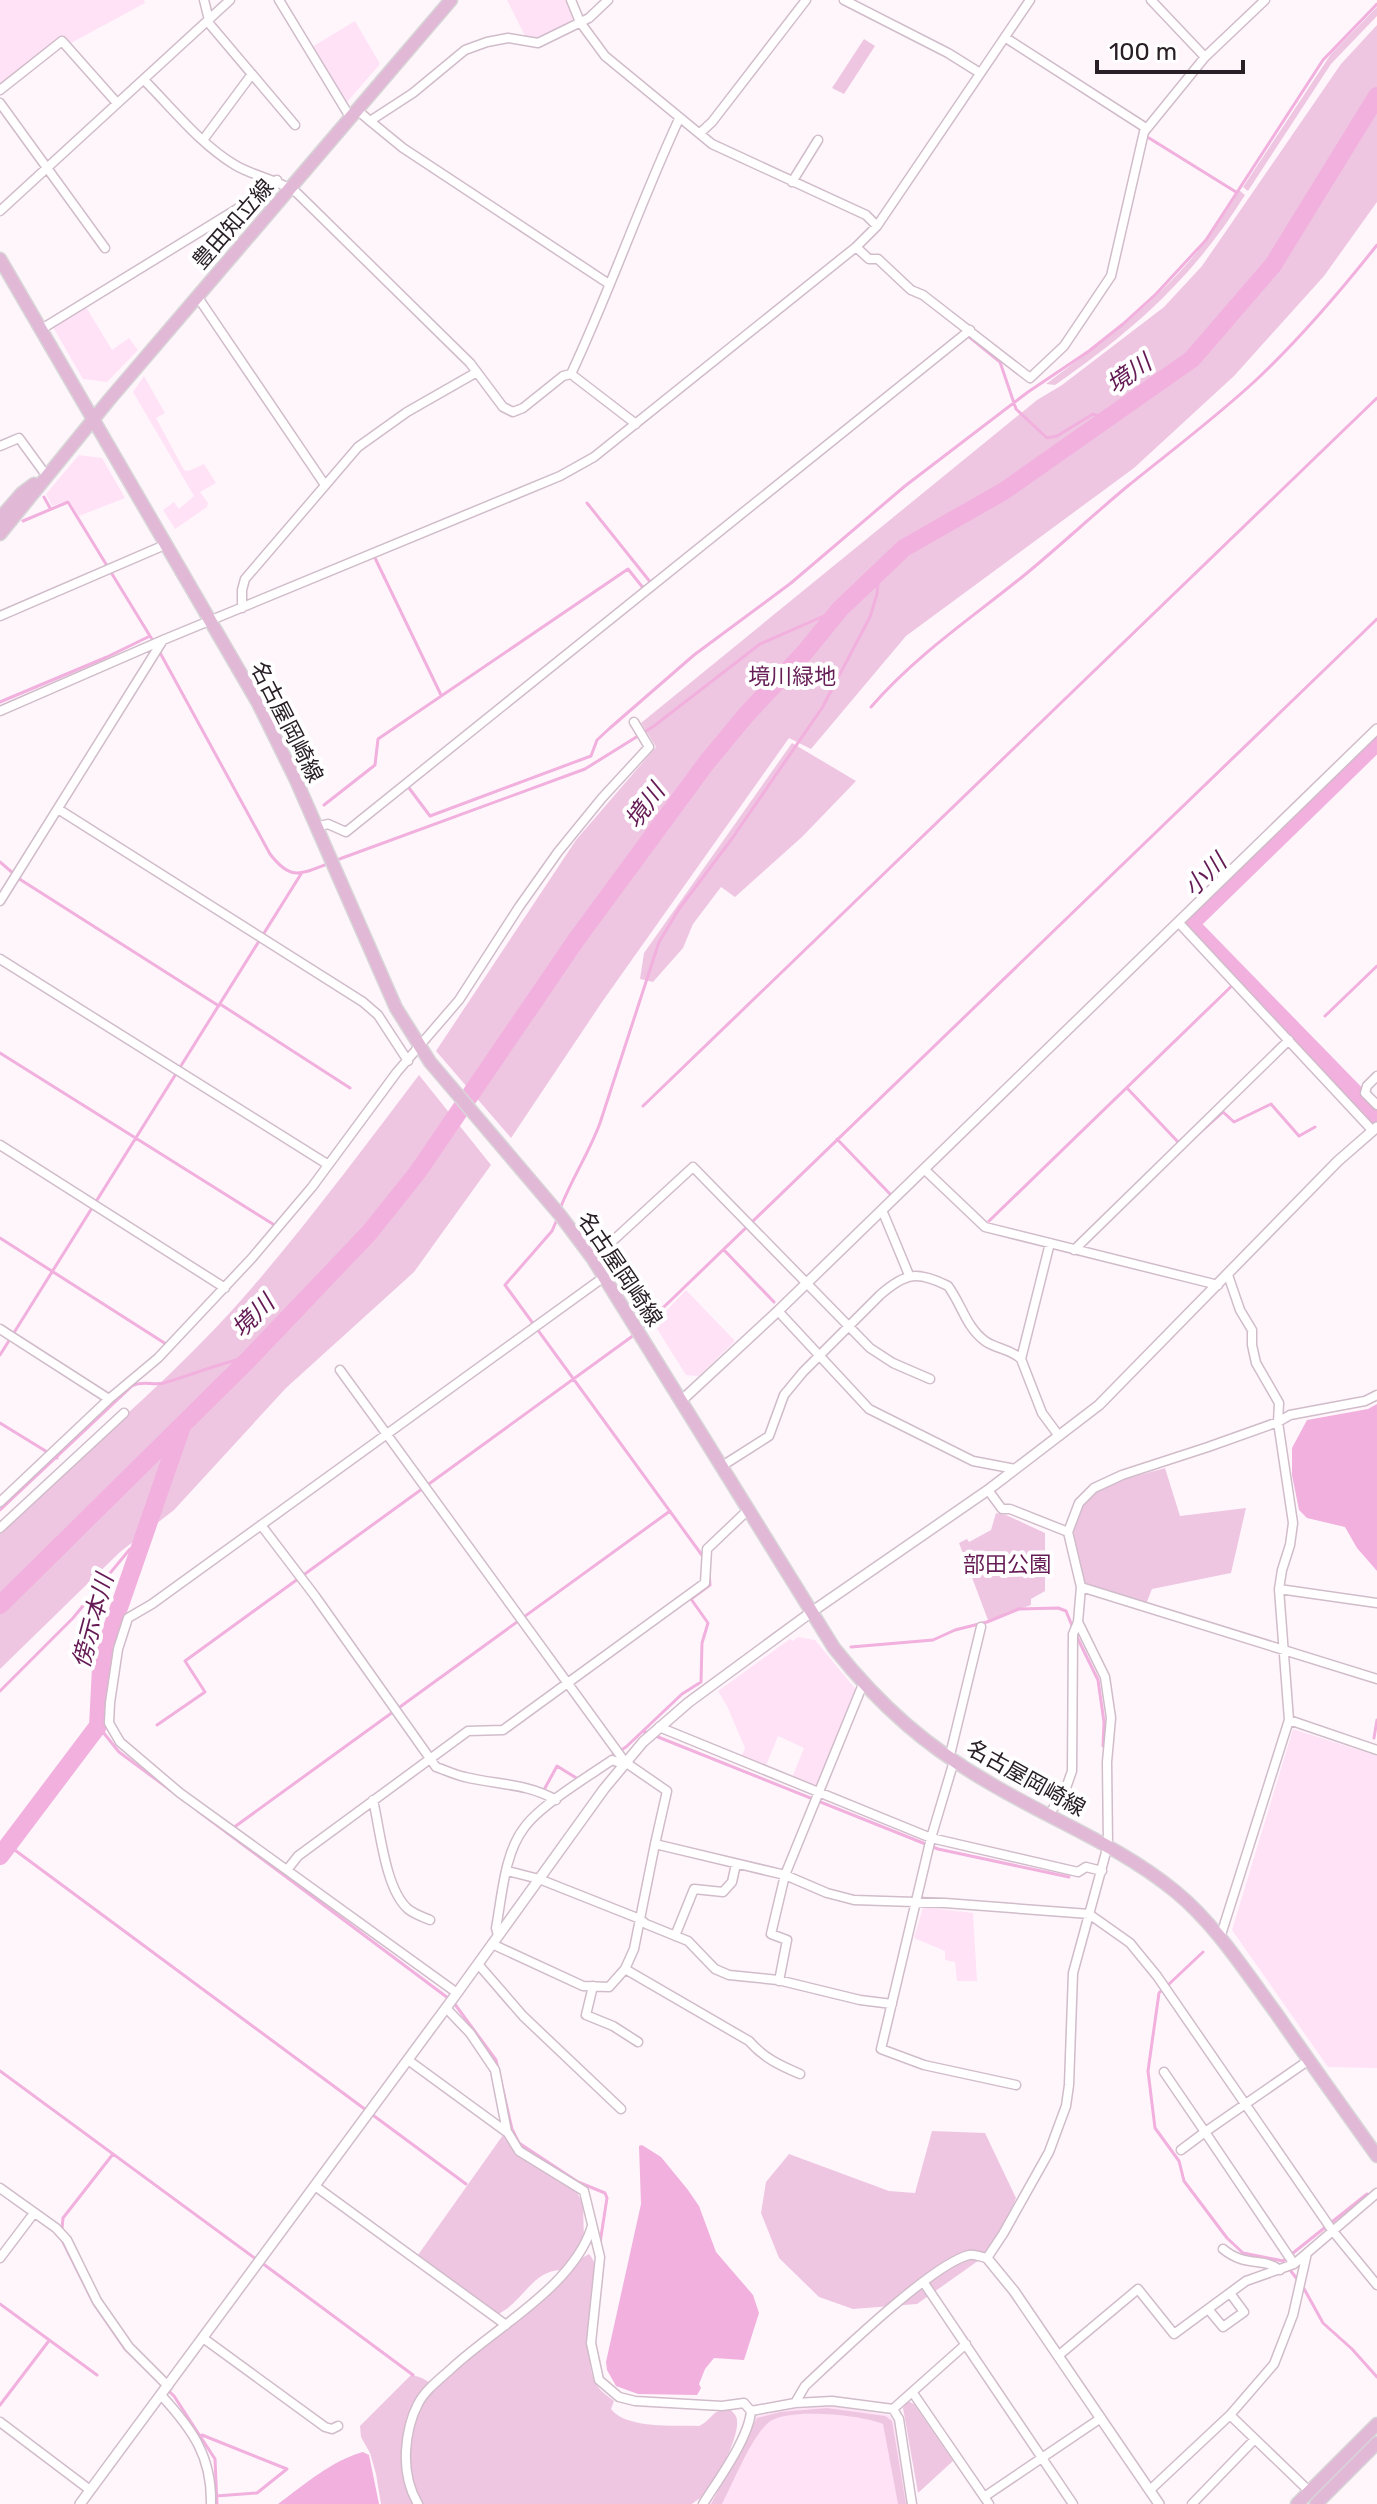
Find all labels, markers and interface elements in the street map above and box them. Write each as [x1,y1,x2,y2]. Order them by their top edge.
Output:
scale bar [1097,24,1243,74]
text: 100 m [1109,38,1177,66]
street label: 豊田知立線 [187,174,279,274]
water label: 境川 [1101,347,1159,399]
street label: 名古屋岡崎線 [245,657,329,787]
park label: 境川緑地 [748,663,836,690]
water label: 境川 [620,776,672,834]
water label: 小川 [1178,846,1234,902]
street label: 名古屋岡崎線 [572,1207,668,1331]
water label: 境川 [226,1287,282,1343]
park label: 部田公園 [963,1551,1051,1578]
water label: 傍示本川 [67,1568,120,1671]
street label: 名古屋岡崎線 [962,1734,1090,1822]

